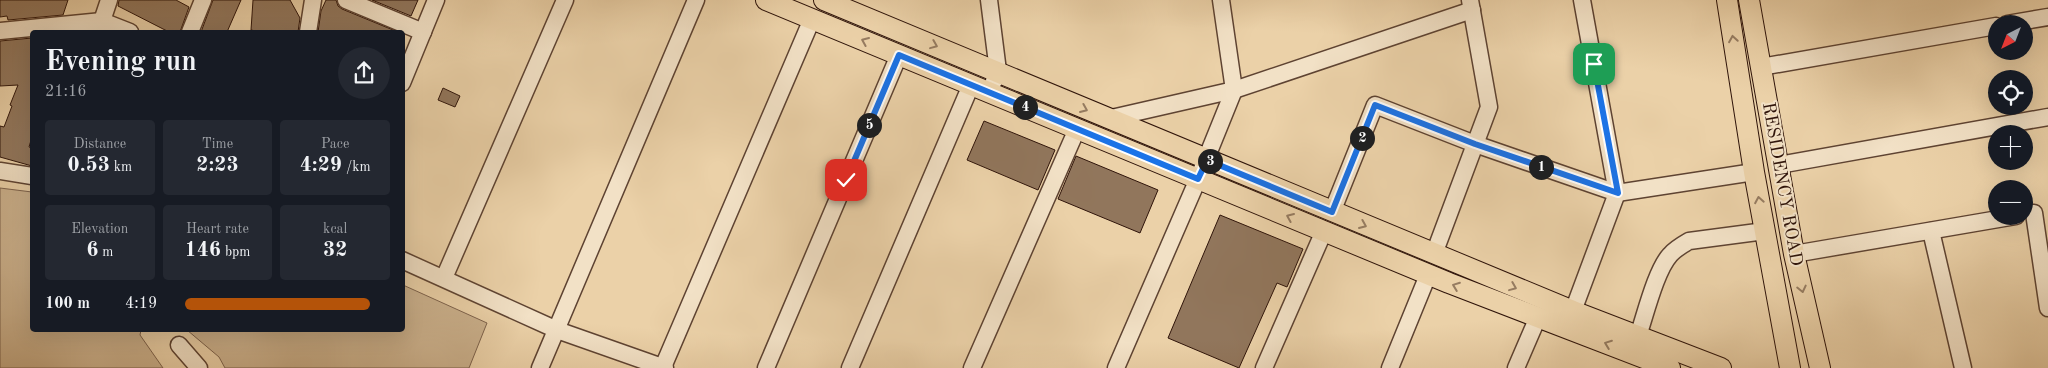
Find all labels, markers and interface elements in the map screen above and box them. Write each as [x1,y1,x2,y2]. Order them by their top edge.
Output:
north arrow [1988,15,2032,60]
map controls [1988,15,2033,225]
one-way arrow [1729,35,1739,43]
one-way arrow [861,37,870,48]
one-way arrow [929,39,938,50]
pin [1573,43,1615,85]
button: share [338,47,390,99]
text: Evening run [45,49,197,77]
icon: arrive [1580,50,1608,78]
button: locate [1988,70,2033,115]
text: 21:16 [45,84,87,100]
pin: 4 [1012,94,1038,120]
text: 4 [1021,100,1030,114]
street label: RESIDENCY ROAD [1759,101,1805,268]
one-way arrow [1079,102,1088,113]
pin: 5 [856,112,882,138]
text: 5 [865,118,874,132]
button: + [1988,125,2033,170]
pin: 2 [1350,126,1374,150]
text: 2 [1358,131,1367,145]
text: Distance [73,137,126,151]
text: Time [202,137,233,151]
text: Pace [321,137,349,151]
pin: 3 [1198,148,1222,174]
text: 3 [1206,154,1215,168]
pin: 1 [1528,154,1554,180]
text: 0.53 [67,155,110,176]
text: 2:23 [196,155,239,176]
text: 4:29 [300,155,342,176]
pin [825,159,867,201]
text: km [110,160,132,174]
text: /km [342,160,371,174]
text: 1 [1537,160,1546,174]
icon: check [832,166,860,194]
button: − [1988,180,2033,225]
one-way arrow [1754,195,1764,204]
one-way arrow [1286,213,1295,224]
one-way arrow [1358,218,1367,229]
text: Elevation [71,222,128,236]
text: Heart rate [186,222,249,236]
text: kcal [323,222,347,236]
text: 6 [86,240,98,261]
text: 146 [184,240,221,261]
text: 32 [323,240,347,261]
text: m [98,245,113,259]
text: bpm [221,245,251,259]
one-way arrow [1509,281,1517,291]
one-way arrow [1453,282,1461,292]
one-way arrow [1796,284,1807,293]
text: 100 m [45,296,90,312]
text: 4:19 [125,296,157,312]
one-way arrow [1604,340,1613,350]

